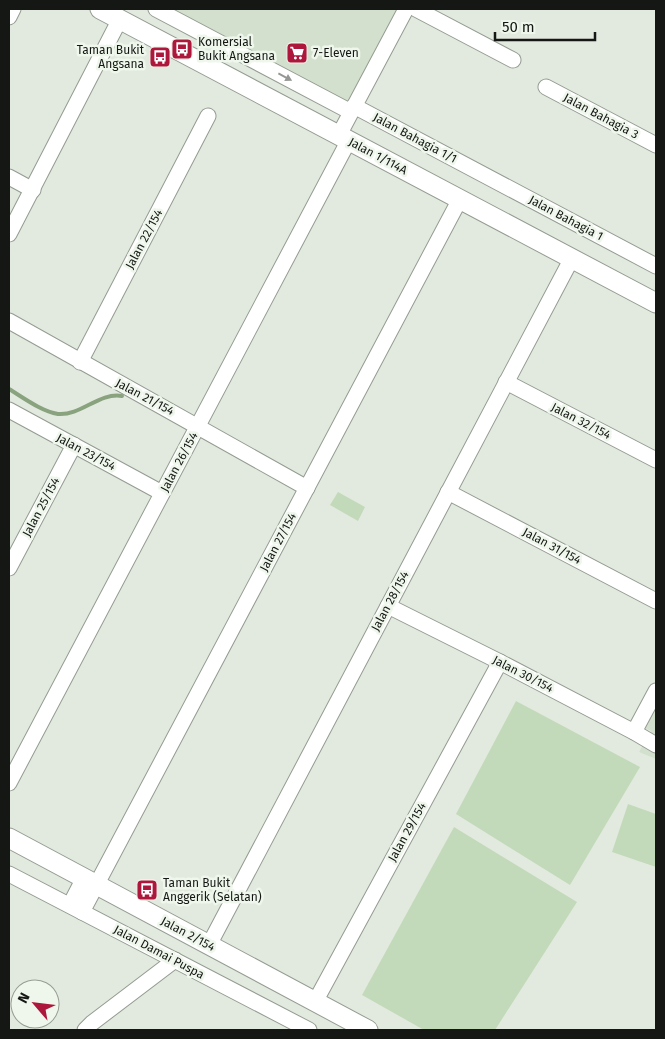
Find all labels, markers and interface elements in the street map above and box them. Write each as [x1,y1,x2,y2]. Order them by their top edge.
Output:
scale bar [495,10,595,42]
text: 50 m [502,18,535,36]
place label: Komersial Bukit Angsana [198,35,275,63]
bus stop icon: Komersial Bukit Angsana [170,37,194,61]
supermarket icon: 7-Eleven [285,41,309,65]
place label: Taman Bukit Angsana [77,43,145,71]
bus stop icon: Taman Bukit Angsana [148,45,172,69]
place label: 7-Eleven [313,46,359,60]
one-way arrow [279,73,292,82]
street label: Jalan Bahagia 3 [561,90,641,142]
street label: Jalan Bahagia 1/1 [371,110,459,166]
street label: Jalan 1/114A [346,135,410,177]
street label: Jalan Bahagia 1 [526,193,606,243]
street label: Jalan 22/154 [122,206,166,271]
street label: Jalan 21/154 [113,376,177,419]
street label: Jalan 32/154 [549,400,614,442]
street label: Jalan 26/154 [157,429,201,494]
street label: Jalan 23/154 [54,431,119,474]
street label: Jalan 25/154 [20,474,63,539]
street label: Jalan 27/154 [257,510,300,574]
street label: Jalan 31/154 [520,525,584,568]
street label: Jalan 28/154 [368,568,412,633]
street label: Jalan 30/154 [490,653,556,696]
street label: Jalan 29/154 [385,800,429,864]
place label: Taman Bukit Anggerik (Selatan) [163,876,262,904]
bus stop icon: Taman Bukit Anggerik (Selatan) [135,878,159,902]
street label: Jalan 2/154 [159,914,218,954]
street label: Jalan Damai Puspa [111,922,207,982]
north arrow [10,979,60,1029]
text: N [14,990,34,1006]

